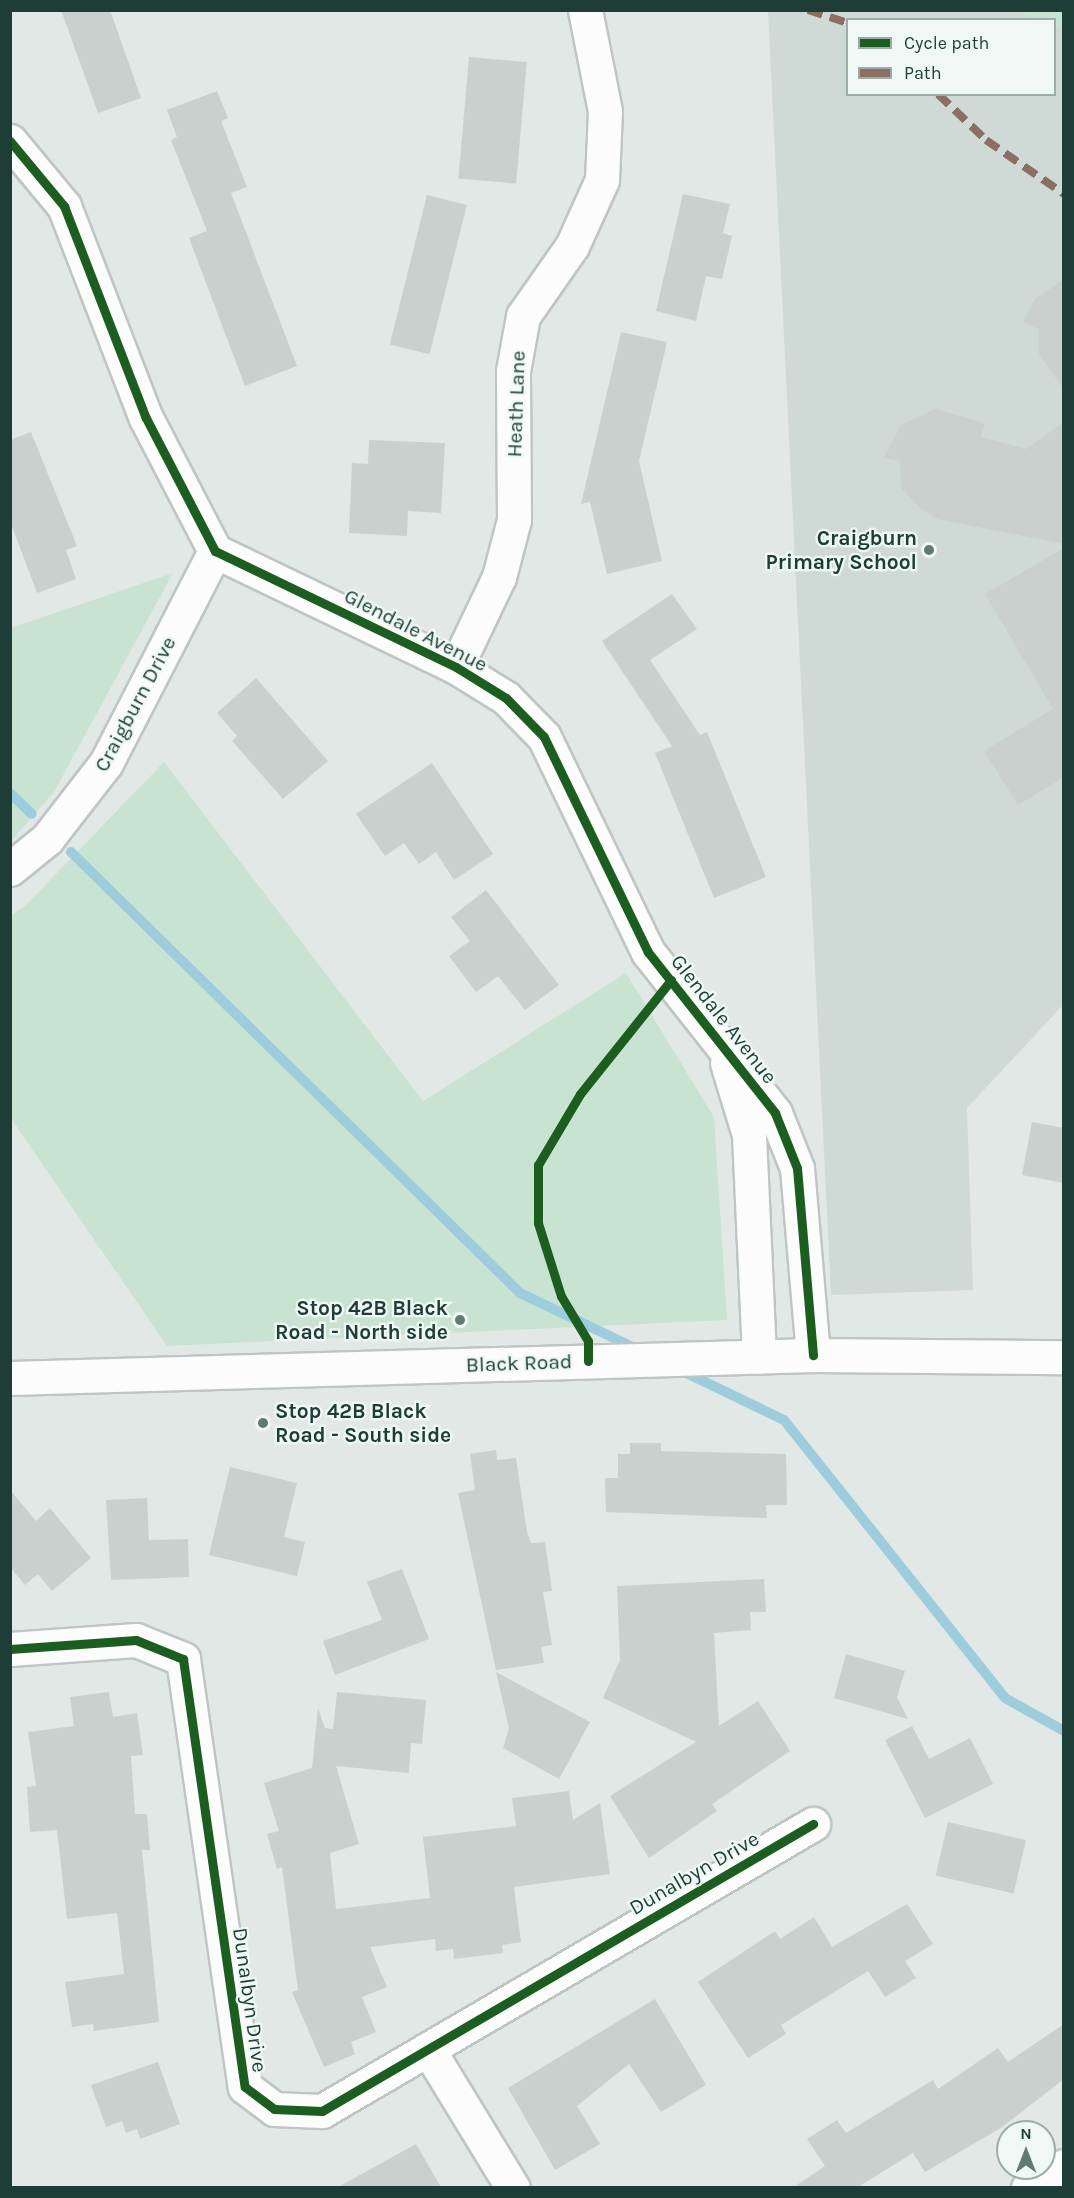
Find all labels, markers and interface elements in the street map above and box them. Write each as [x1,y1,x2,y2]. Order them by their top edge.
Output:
legend [846,18,1056,96]
text: Cycle path [904,32,989,54]
text: Path [904,62,942,84]
street label: Heath Lane [502,350,530,458]
place label: Craigburn Primary School [766,525,917,575]
marker: Craigburn Primary School [922,543,936,557]
street label: Glendale Avenue [340,583,492,677]
street label: Craigburn Drive [89,632,181,776]
street label: Glendale Avenue [666,949,782,1089]
place label: Stop 42B Black Road - North side [275,1295,448,1345]
marker: Stop 42B Black Road - North side [453,1313,467,1327]
street label: Black Road [465,1349,573,1377]
place label: Stop 42B Black Road - South side [275,1398,451,1448]
marker: Stop 42B Black Road - South side [256,1416,270,1430]
street label: Dunalbyn Drive [625,1826,763,1920]
street label: Dunalbyn Drive [227,1926,273,2074]
north arrow [996,2120,1056,2180]
text: N [1020,2124,1032,2143]

